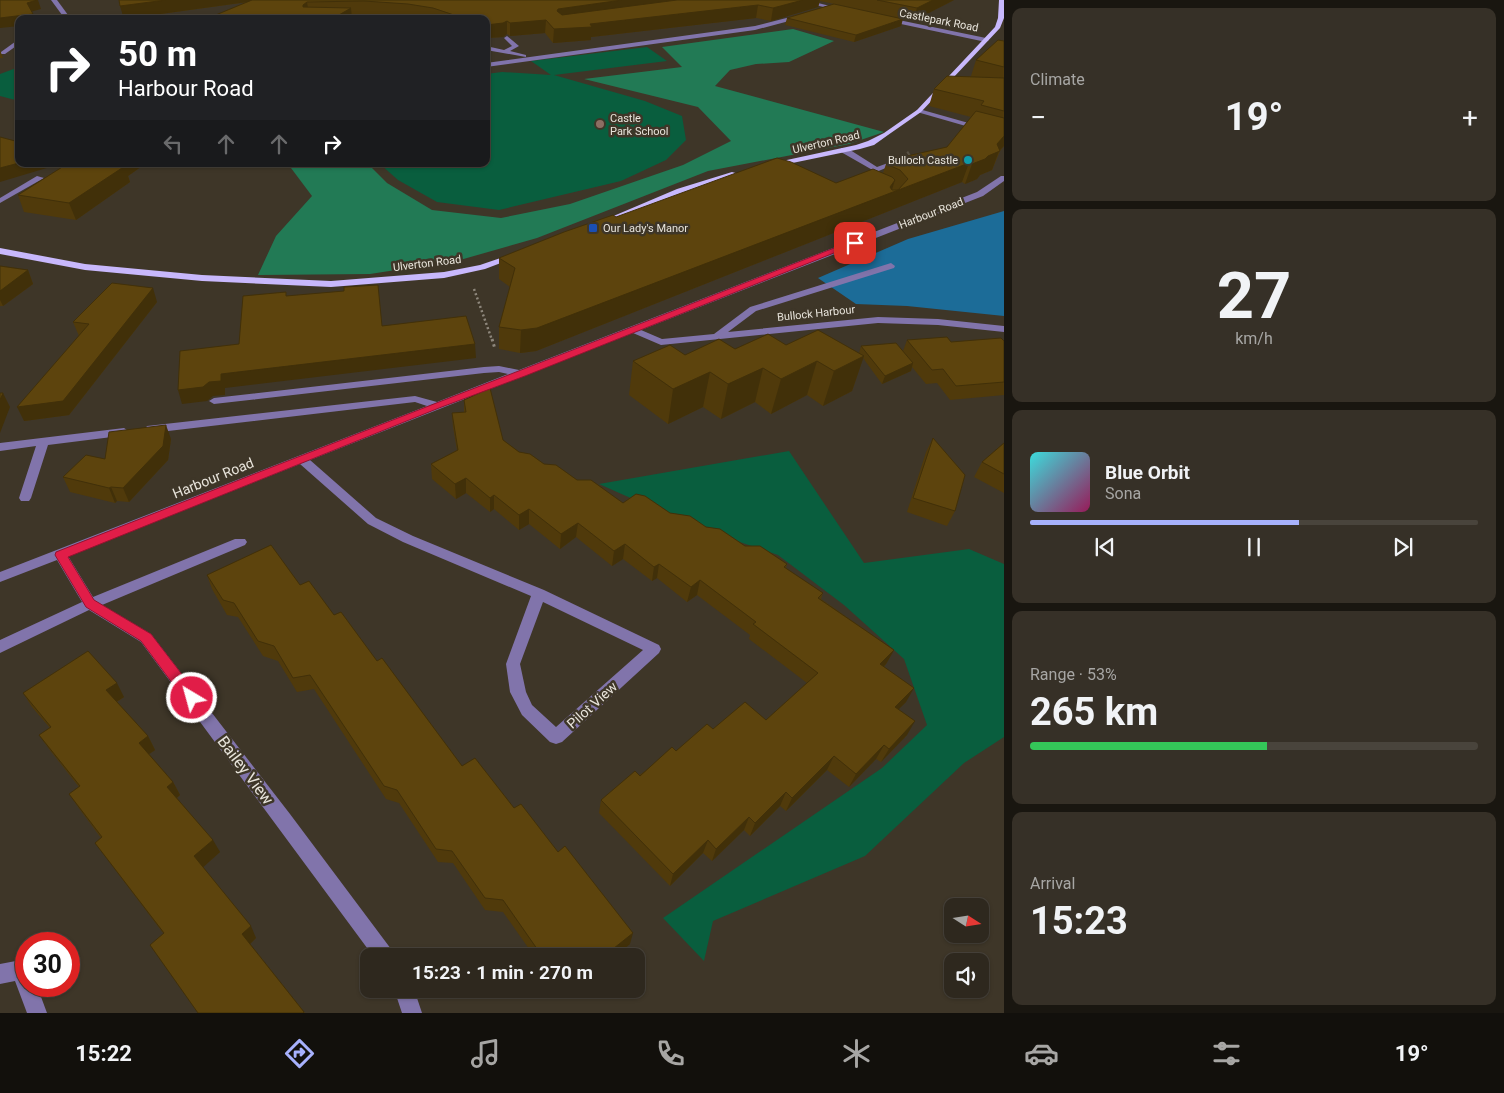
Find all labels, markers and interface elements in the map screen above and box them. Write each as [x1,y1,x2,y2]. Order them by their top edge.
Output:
street label: Castlepark Road [898,6,980,35]
text: 50 m [118,34,197,75]
icon: right [35,35,100,100]
text: Climate [1030,70,1085,89]
text: Harbour Road [118,76,254,101]
text: 19° [1225,95,1283,139]
text: − [1030,101,1046,134]
text: + [1462,101,1478,134]
place label: Castle Park School [610,112,668,138]
marker: Castle Park School [594,118,606,130]
street label: Ulverton Road [791,128,861,157]
icon: left [159,130,187,158]
icon: ahead [212,130,240,158]
icon: ahead [265,130,293,158]
icon: right [318,130,346,158]
place label: Bulloch Castle [888,154,958,167]
marker: Bulloch Castle [962,154,974,166]
street label: Harbour Road [897,195,965,232]
marker: Our Lady's Manor [587,222,599,234]
place label: Our Lady's Manor [603,222,688,235]
pin [834,222,876,264]
icon: arrive [841,229,869,257]
street label: Ulverton Road [392,253,462,274]
text: 27 [1217,258,1291,334]
street label: Bullock Harbour [776,303,856,324]
text: km/h [1235,329,1273,348]
street label: Harbour Road [170,454,256,502]
text: Blue Orbit [1105,461,1190,484]
text: Sona [1105,484,1141,503]
icon: previous [1091,533,1119,561]
icon: pause [1240,533,1268,561]
icon: next [1389,533,1417,561]
text: Range · 53% [1030,665,1117,684]
position arrow [165,671,217,723]
street label: Pilot View [564,678,621,732]
text: 265 km [1030,690,1158,734]
street label: Bailey View [214,732,278,808]
text: Arrival [1030,874,1075,893]
north arrow [944,898,989,942]
map controls [944,898,989,998]
text: 15:23 [1030,899,1128,943]
speed limit sign: 30 [15,932,80,997]
button: sound [944,953,989,998]
text: 15:23 · 1 min · 270 m [412,961,593,984]
icon: directions [282,1036,317,1071]
icon: music [468,1036,503,1071]
icon: phone [653,1036,688,1071]
icon: climate [839,1036,874,1071]
icon: car [1024,1036,1059,1071]
icon: filters [1209,1036,1244,1071]
text: 15:22 [75,1041,132,1066]
text: 19° [1395,1041,1429,1066]

